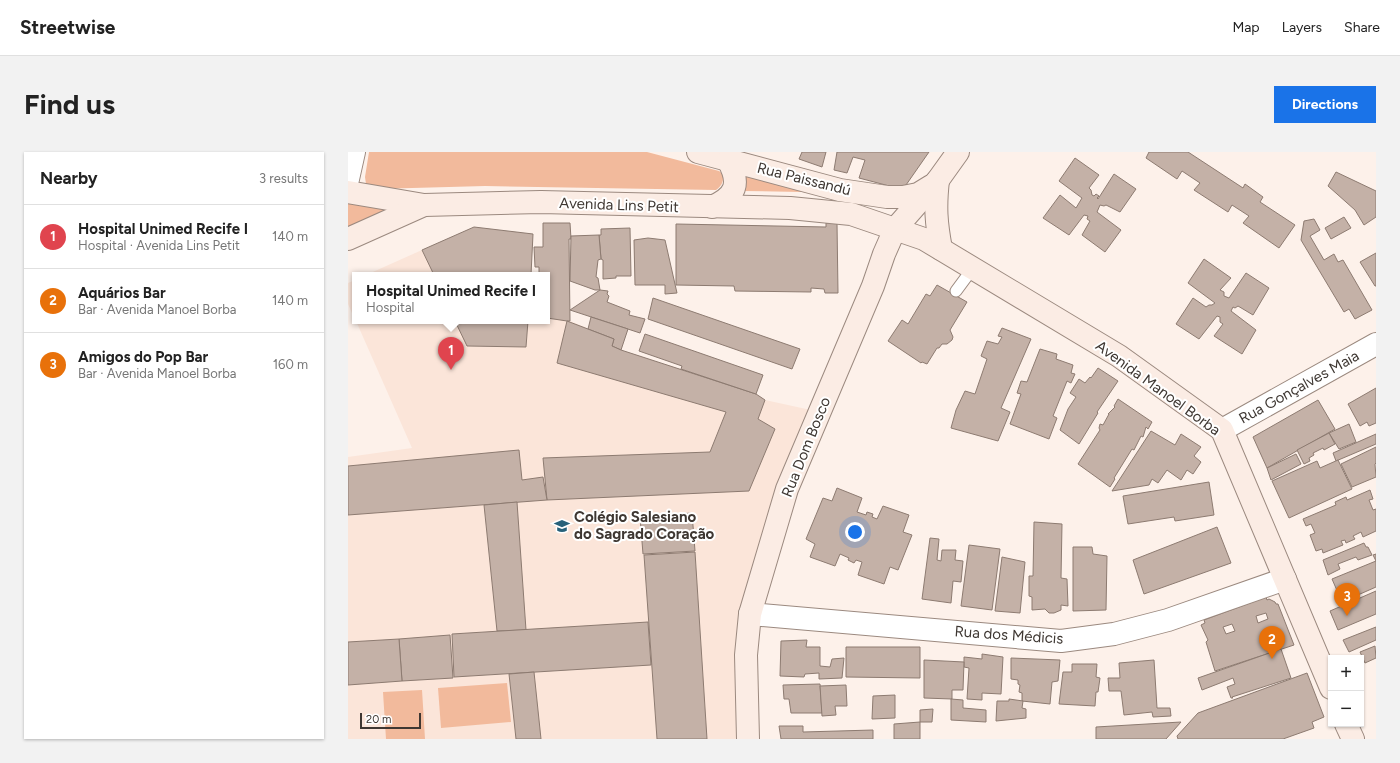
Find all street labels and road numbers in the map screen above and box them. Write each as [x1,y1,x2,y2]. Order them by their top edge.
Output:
street label: Rua Paissandú [755,159,853,199]
street label: Avenida Lins Petit [559,194,679,216]
street label: Avenida Manoel Borba [1092,337,1224,439]
street label: Rua Gonçalves Maia [1236,346,1362,428]
street label: Rua Dom Bosco [778,394,834,500]
street label: Rua dos Médicis [954,622,1064,648]

